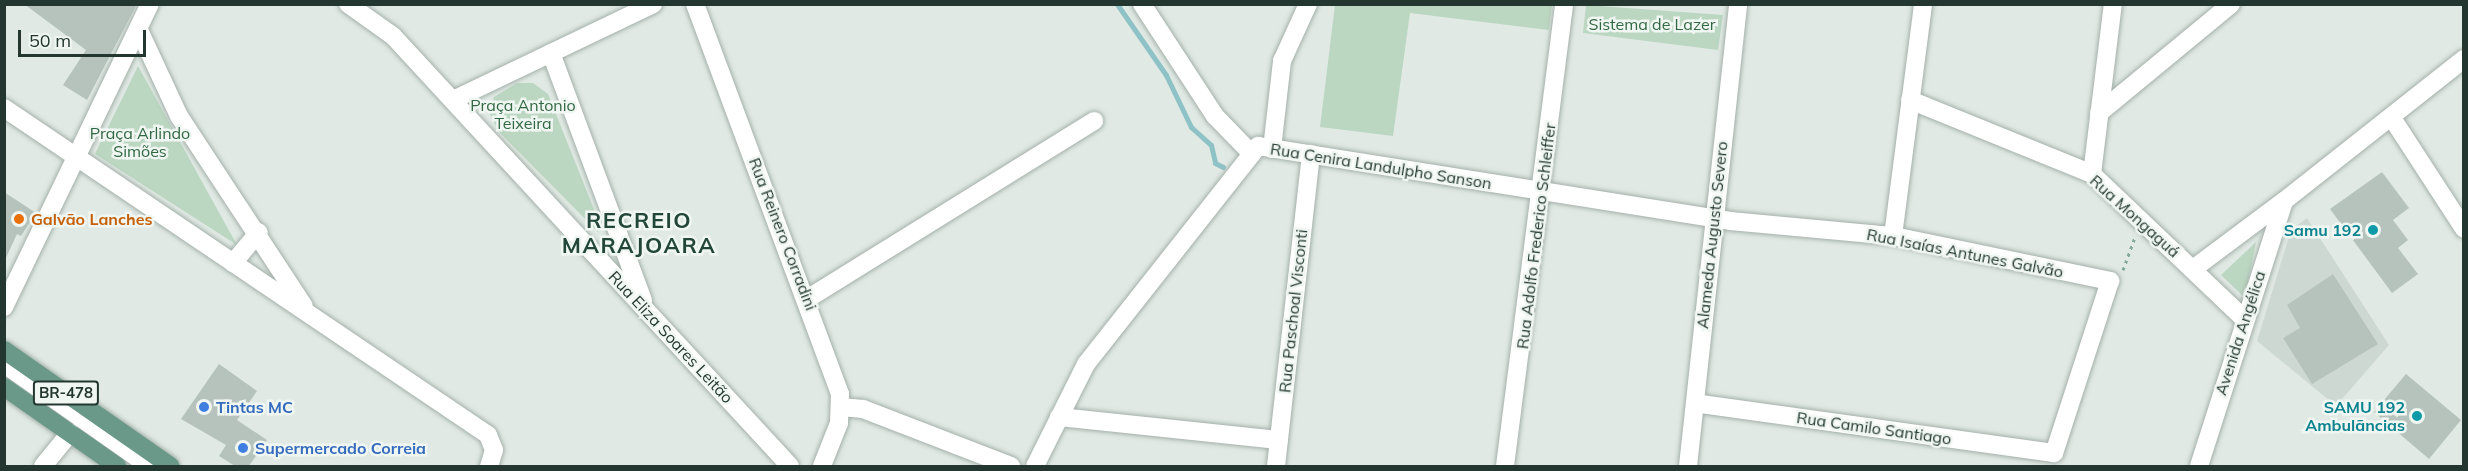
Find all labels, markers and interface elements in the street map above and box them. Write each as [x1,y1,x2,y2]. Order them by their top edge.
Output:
park label: Sistema de Lazer [1588,14,1716,34]
scale bar [21,18,148,56]
text: 50 m [29,29,71,52]
park label: Praça Antonio Teixeira [470,95,576,133]
street label: Rua Adolfo Frederico Schleiffer [1513,122,1559,350]
park label: Praça Arlindo Simões [90,123,190,161]
street label: Rua Cenira Landulpho Sanson [1269,139,1493,193]
street label: Alameda Augusto Severo [1693,140,1731,330]
street label: Rua Reinero Corradini [745,155,821,313]
street label: Rua Mongaguá [2086,171,2184,261]
district label: RECREIO MARAJOARA [562,207,716,258]
place label: Galvão Lanches [31,209,152,229]
marker: Galvão Lanches [12,212,26,226]
place label: Samu 192 [2284,220,2361,240]
marker: Samu 192 [2366,223,2380,237]
street label: Rua Isaías Antunes Galvão [1865,225,2065,281]
street label: Rua Paschoal Visconti [1275,228,1311,394]
street label: Rua Eliza Soares Leitão [605,267,737,407]
street label: Avenida Angélica [2211,268,2269,398]
road number: BR-478 [32,381,100,405]
place label: Tintas MC [216,397,293,417]
place label: SAMU 192 Ambulãncias [2305,397,2405,435]
marker: Tintas MC [197,400,211,414]
street label: Rua Camilo Santiago [1795,408,1953,448]
marker: SAMU 192 Ambulãncias [2410,409,2424,423]
place label: Supermercado Correia [255,438,426,458]
marker: Supermercado Correia [236,441,250,455]

